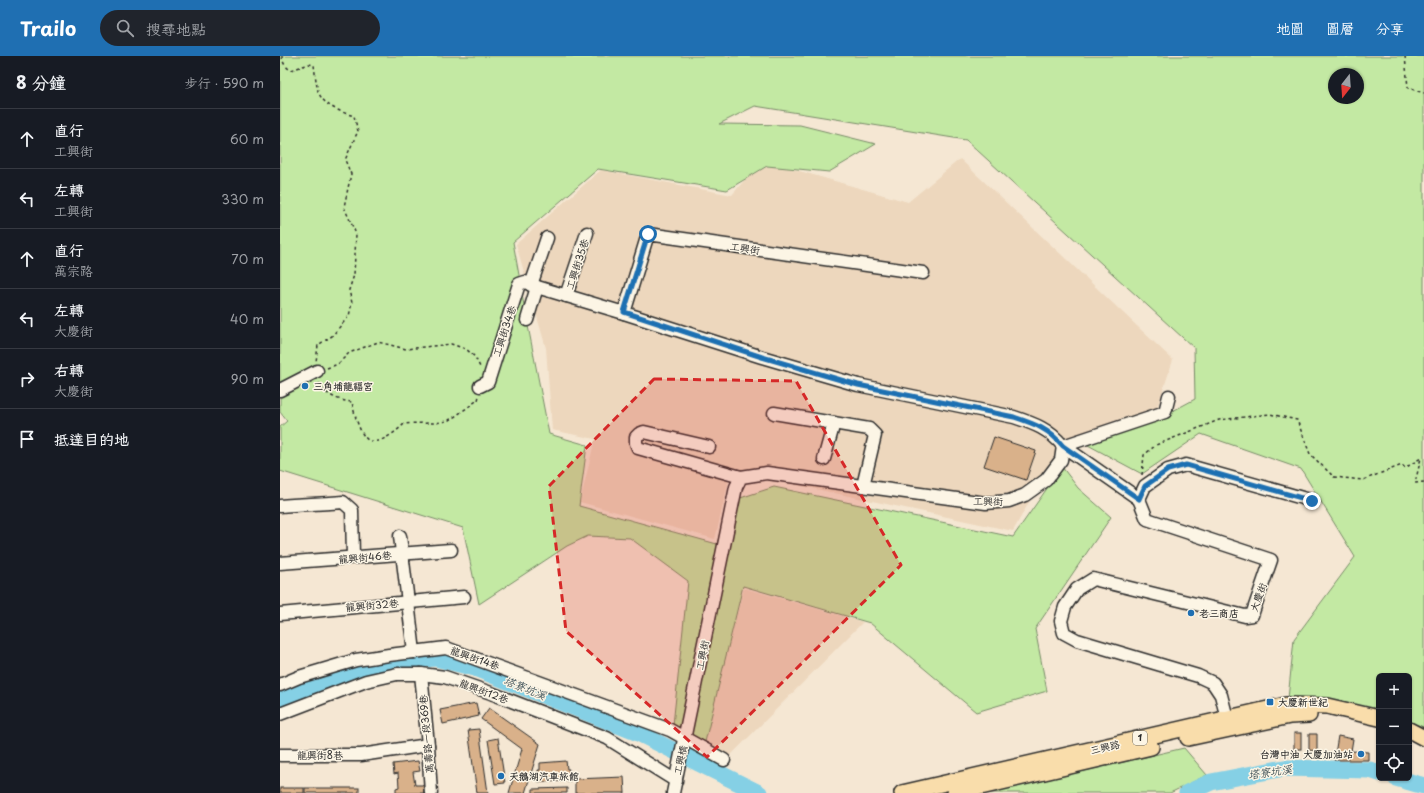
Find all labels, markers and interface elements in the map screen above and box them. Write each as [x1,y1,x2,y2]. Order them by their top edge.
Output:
search box [100,10,380,46]
text: Trailo [20,14,76,42]
icon: search [114,17,136,39]
text: 搜尋地點 [146,17,206,40]
text: 地圖 [1276,18,1304,39]
text: 圖層 [1326,18,1354,39]
text: 分享 [1376,18,1404,39]
north arrow [1328,68,1364,104]
text: 8 分鐘 [16,69,66,95]
text: 步行 · 590 m [185,73,264,92]
text: 直行 [54,118,84,141]
icon: ahead [16,128,38,150]
text: 60 m [230,129,264,148]
text: 工興街 [54,141,93,160]
text: 左轉 [54,178,84,201]
icon: left [16,188,38,210]
text: 330 m [221,189,264,208]
text: 工興街 [54,201,93,220]
route start [639,225,657,243]
street label: 工興街35巷 [561,235,592,291]
text: 直行 [54,238,84,261]
street label: 工興街 [729,238,761,257]
icon: ahead [16,248,38,270]
text: 70 m [231,249,264,268]
text: 萬宗路 [54,261,93,280]
text: 左轉 [54,298,84,321]
street label: 工興街34巷 [488,302,519,358]
icon: left [16,308,38,330]
text: 40 m [230,309,264,328]
text: 大慶街 [54,321,93,340]
text: 右轉 [54,358,84,381]
icon: right [16,368,38,390]
text: 90 m [231,369,264,388]
place label: 三角埔龍福宮 [313,378,373,393]
text: 大慶街 [54,381,93,400]
marker: 三角埔龍福宮 [300,381,310,391]
text: 抵達目的地 [54,427,129,450]
icon: arrive [16,428,38,450]
route end [1303,492,1321,510]
street label: 工興街 [973,493,1003,508]
street label: 龍興街46巷 [338,547,393,566]
street label: 大慶街 [1245,580,1270,613]
street label: 龍興街32巷 [345,595,400,614]
place label: 老三商店 [1199,605,1239,620]
marker: 老三商店 [1186,608,1196,618]
street label: 工興街 [691,639,712,671]
street label: 龍興街14巷 [449,642,503,673]
water label: 塔寮坑溪 [502,671,550,704]
map controls [1376,673,1412,781]
button: + [1376,673,1412,709]
street label: 龍興街12巷 [457,675,512,707]
street label: 萬壽路一段369巷 [414,693,436,774]
place label: 大慶新世紀 [1278,694,1328,709]
marker: 大慶新世紀 [1265,697,1275,707]
button: − [1376,709,1412,745]
road number: 1 [1133,731,1147,745]
street label: 三興路 [1089,736,1121,757]
street label: 工興橋 [669,744,690,776]
button: locate [1376,745,1412,781]
place label: 台灣中油 大慶加油站 [1260,746,1353,761]
street label: 龍興街8巷 [297,747,344,762]
marker: 台灣中油 大慶加油站 [1356,749,1366,759]
water label: 塔寮坑溪 [1247,760,1294,783]
place label: 天鵝湖汽車旅館 [509,768,579,783]
marker: 天鵝湖汽車旅館 [496,771,506,781]

